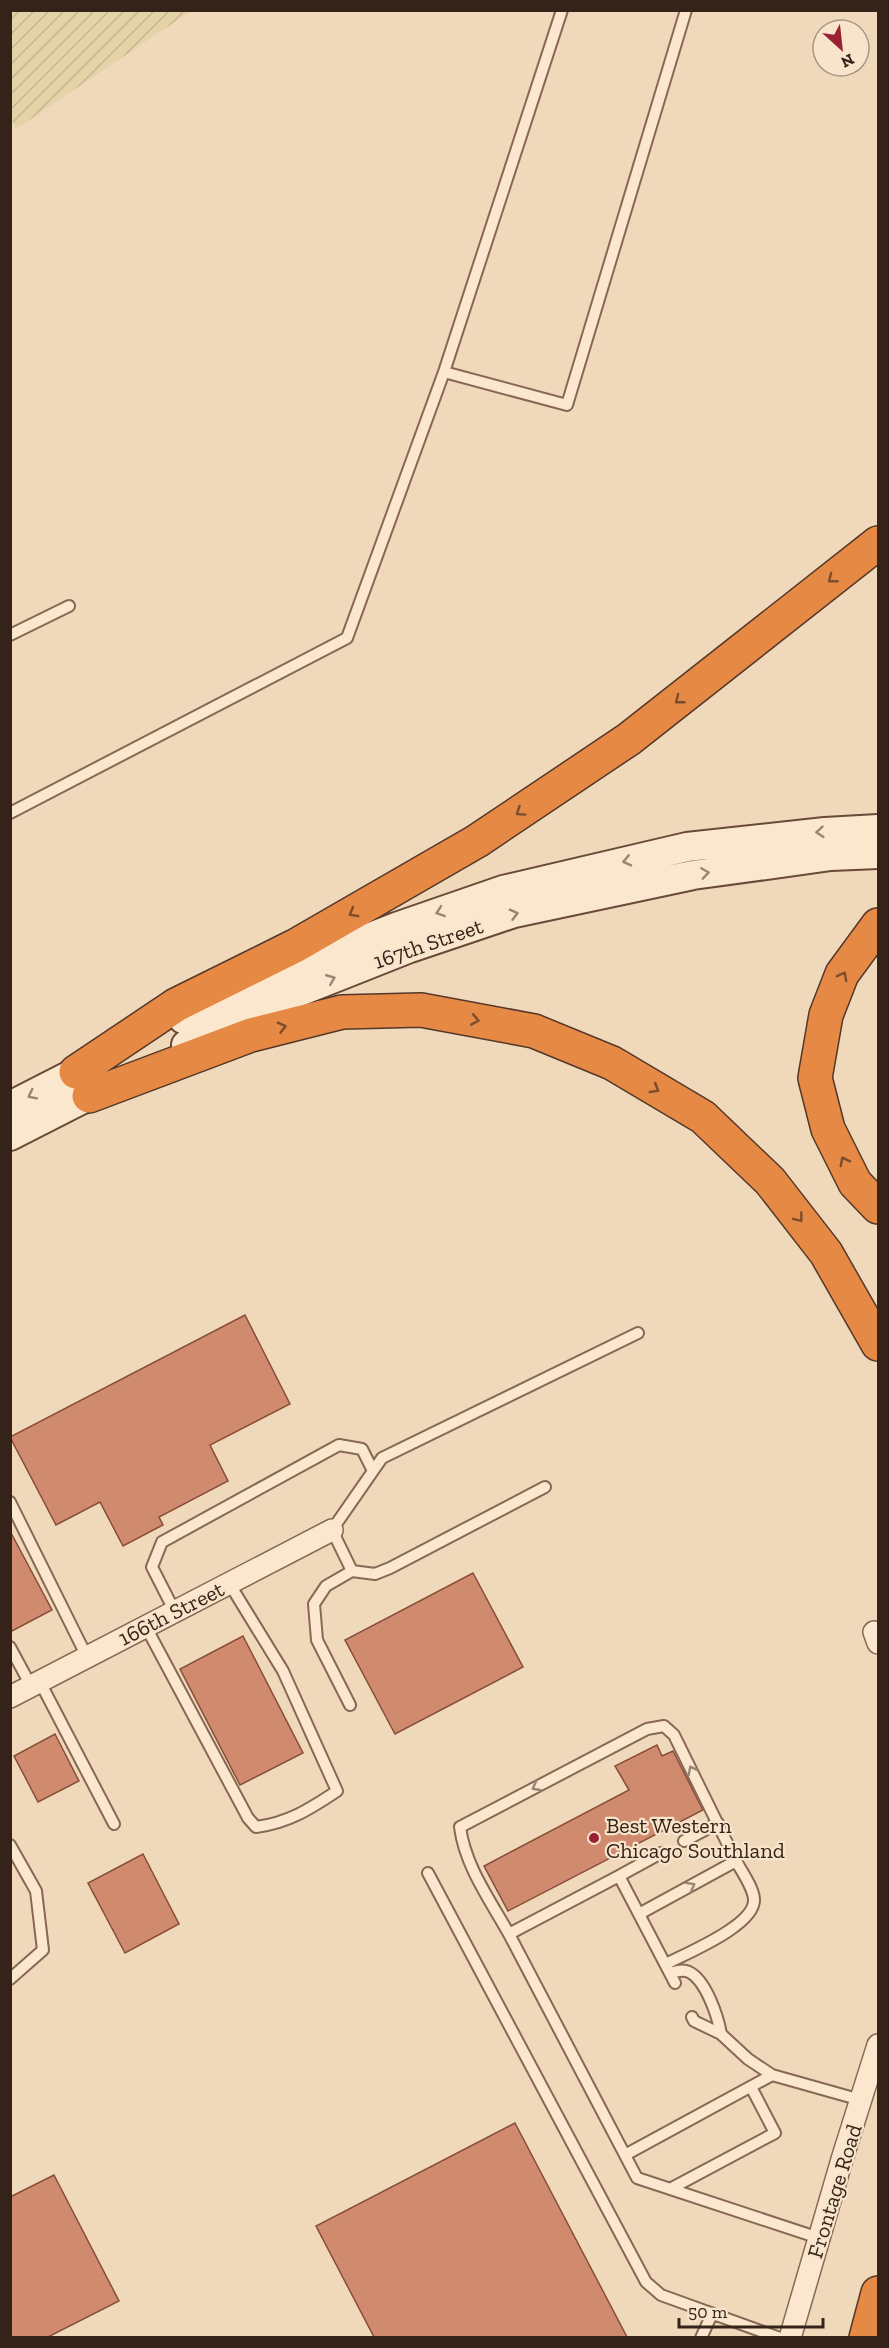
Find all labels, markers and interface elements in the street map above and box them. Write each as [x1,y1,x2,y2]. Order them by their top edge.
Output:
north arrow [811,18,871,78]
text: N [838,50,857,72]
one-way arrow [828,572,839,583]
one-way arrow [675,692,686,703]
one-way arrow [516,805,526,817]
one-way arrow [816,825,825,838]
one-way arrow [623,853,633,866]
one-way arrow [700,867,709,880]
one-way arrow [435,904,445,917]
one-way arrow [349,905,359,917]
one-way arrow [508,909,519,921]
street label: 167th Street [370,912,487,975]
one-way arrow [836,972,847,982]
one-way arrow [324,974,335,986]
one-way arrow [469,1013,479,1026]
one-way arrow [277,1022,287,1034]
one-way arrow [649,1081,659,1093]
one-way arrow [28,1087,39,1099]
one-way arrow [840,1156,851,1167]
one-way arrow [791,1211,802,1222]
street label: 166th Street [114,1575,229,1652]
one-way arrow [687,1766,699,1777]
one-way arrow [532,1780,542,1791]
place label: Best Western Chicago Southland [606,1812,785,1864]
marker: Best Western Chicago Southland [587,1831,601,1845]
one-way arrow [684,1882,695,1893]
street label: Frontage Road [801,2121,868,2262]
scale bar [679,2291,823,2329]
text: 50 m [688,2301,728,2323]

